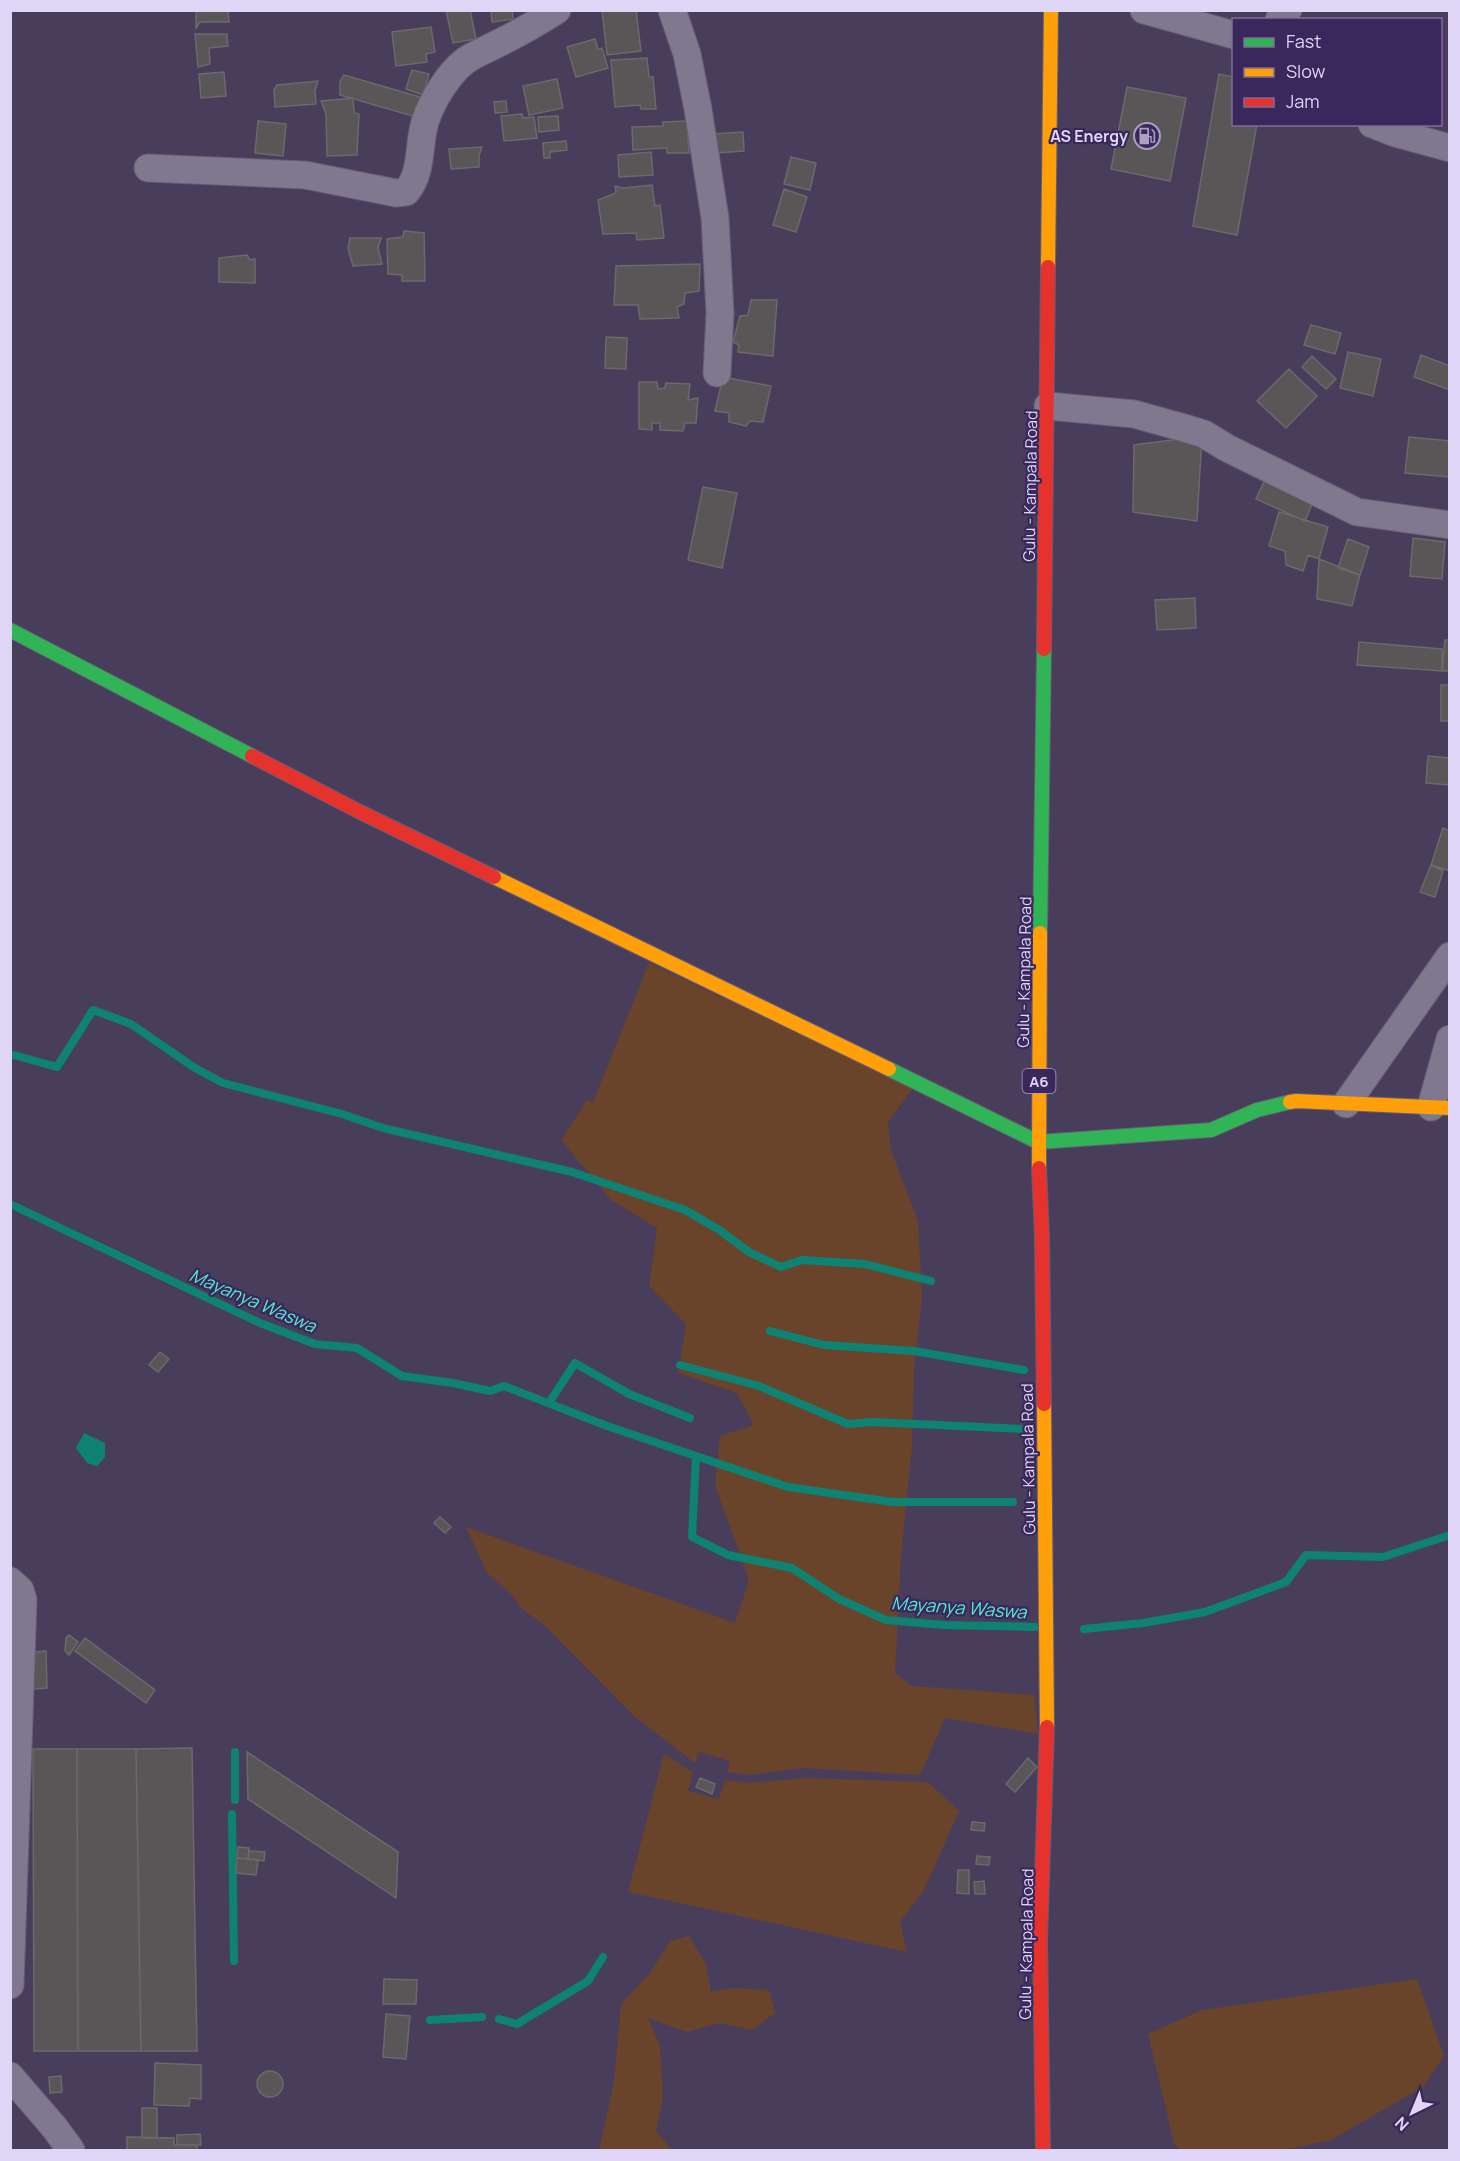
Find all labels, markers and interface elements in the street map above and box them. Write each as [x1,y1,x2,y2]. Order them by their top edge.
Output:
legend [1232,18,1442,126]
text: Fast [1286,29,1321,53]
text: Slow [1286,59,1326,83]
text: Jam [1286,89,1320,113]
fuel station icon: AS Energy [1132,121,1162,151]
place label: AS Energy [1050,125,1128,147]
street label: Gulu - Kampala Road [1018,410,1042,562]
street label: Gulu - Kampala Road [1012,896,1036,1048]
road number: A6 [1022,1069,1056,1093]
water label: Mayanya Waswa [186,1263,321,1338]
street label: Gulu - Kampala Road [1016,1383,1040,1535]
water label: Mayanya Waswa [891,1590,1028,1624]
street label: Gulu - Kampala Road [1014,1868,1038,2020]
north arrow [1382,2083,1442,2143]
text: N [1390,2112,1413,2136]

